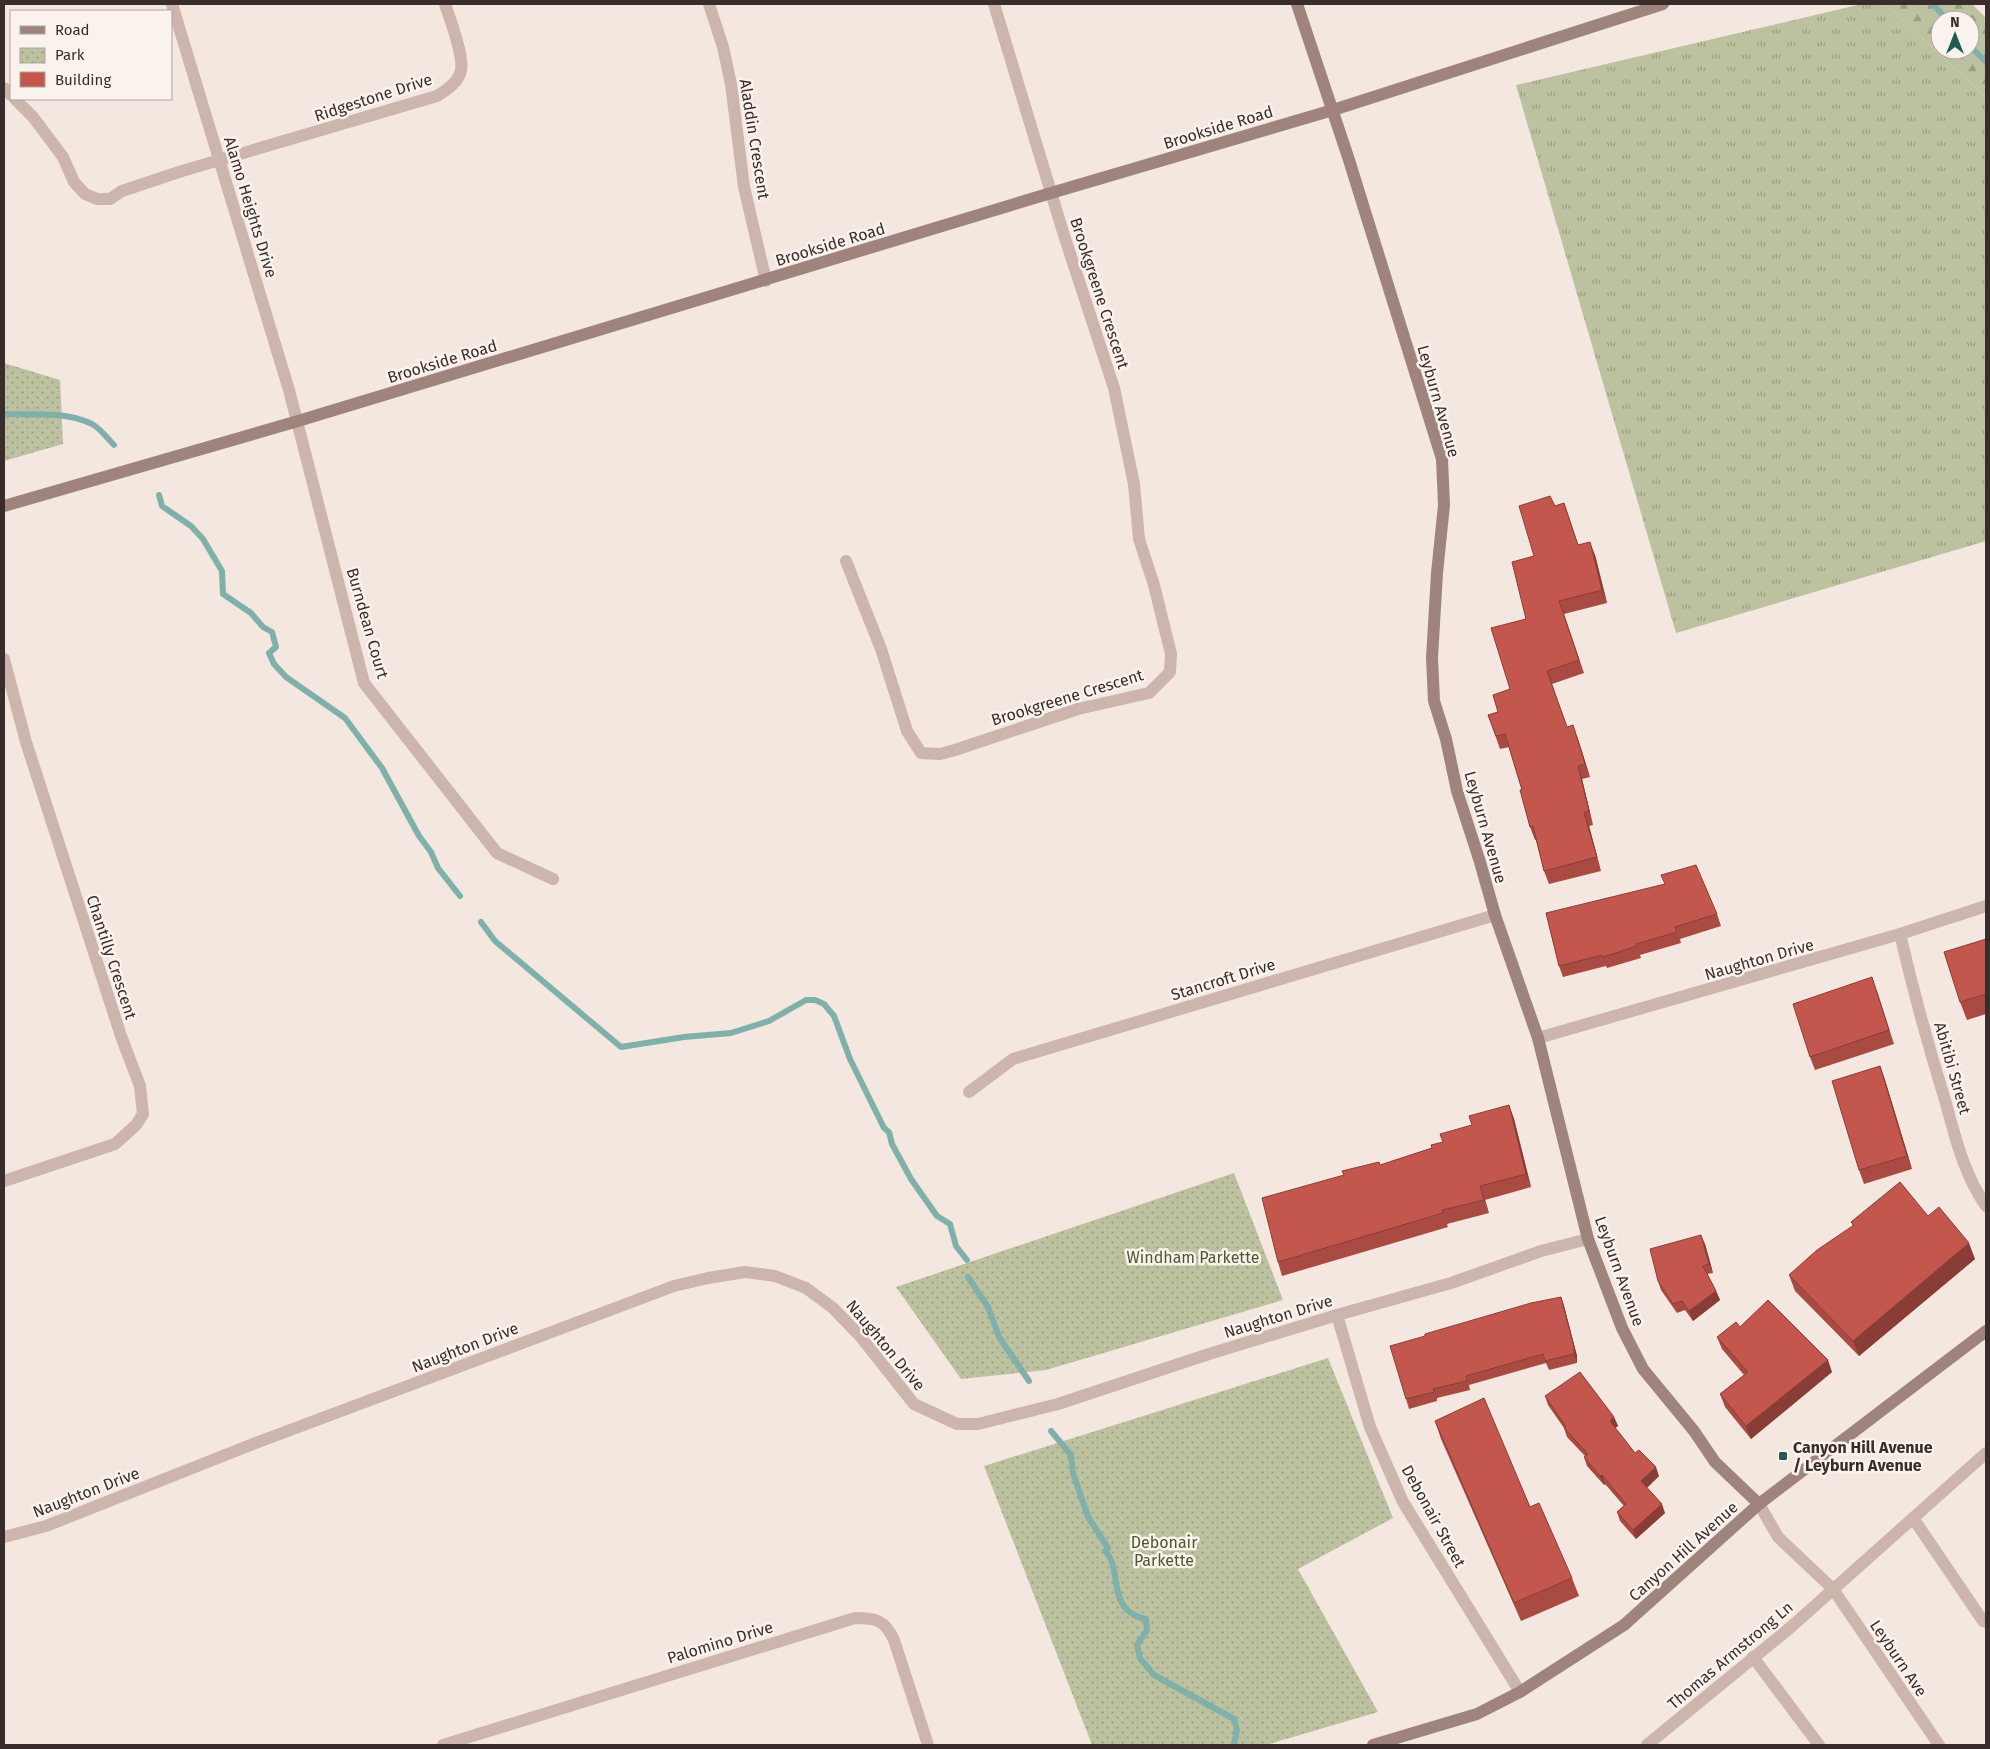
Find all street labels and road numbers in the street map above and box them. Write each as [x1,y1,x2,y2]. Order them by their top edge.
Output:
street label: Ridgestone Drive [312,69,434,125]
street label: Aladdin Crescent [736,78,773,201]
street label: Brookside Road [1161,102,1275,153]
street label: Alamo Heights Drive [220,134,281,280]
street label: Brookgreene Crescent [1066,215,1133,371]
street label: Brookside Road [773,219,887,270]
street label: Brookside Road [385,336,499,387]
street label: Leyburn Avenue [1413,343,1464,459]
street label: Burndean Court [343,566,392,681]
street label: Brookgreene Crescent [989,665,1146,730]
street label: Leyburn Avenue [1460,769,1511,885]
street label: Chantilly Crescent [82,893,141,1022]
street label: Naughton Drive [1702,935,1816,984]
street label: Stancroft Drive [1169,955,1278,1004]
street label: Abitibi Street [1930,1020,1975,1117]
street label: Leyburn Avenue [1591,1214,1648,1329]
street label: Naughton Drive [1222,1291,1335,1342]
street label: Naughton Drive [842,1296,929,1395]
street label: Naughton Drive [409,1318,521,1377]
street label: Debonair Street [1398,1462,1470,1571]
street label: Naughton Drive [30,1463,142,1522]
street label: Canyon Hill Avenue [1625,1498,1742,1605]
street label: Thomas Armstrong Ln [1664,1598,1797,1713]
street label: Leyburn Ave [1866,1616,1931,1700]
street label: Palomino Drive [665,1617,775,1668]

